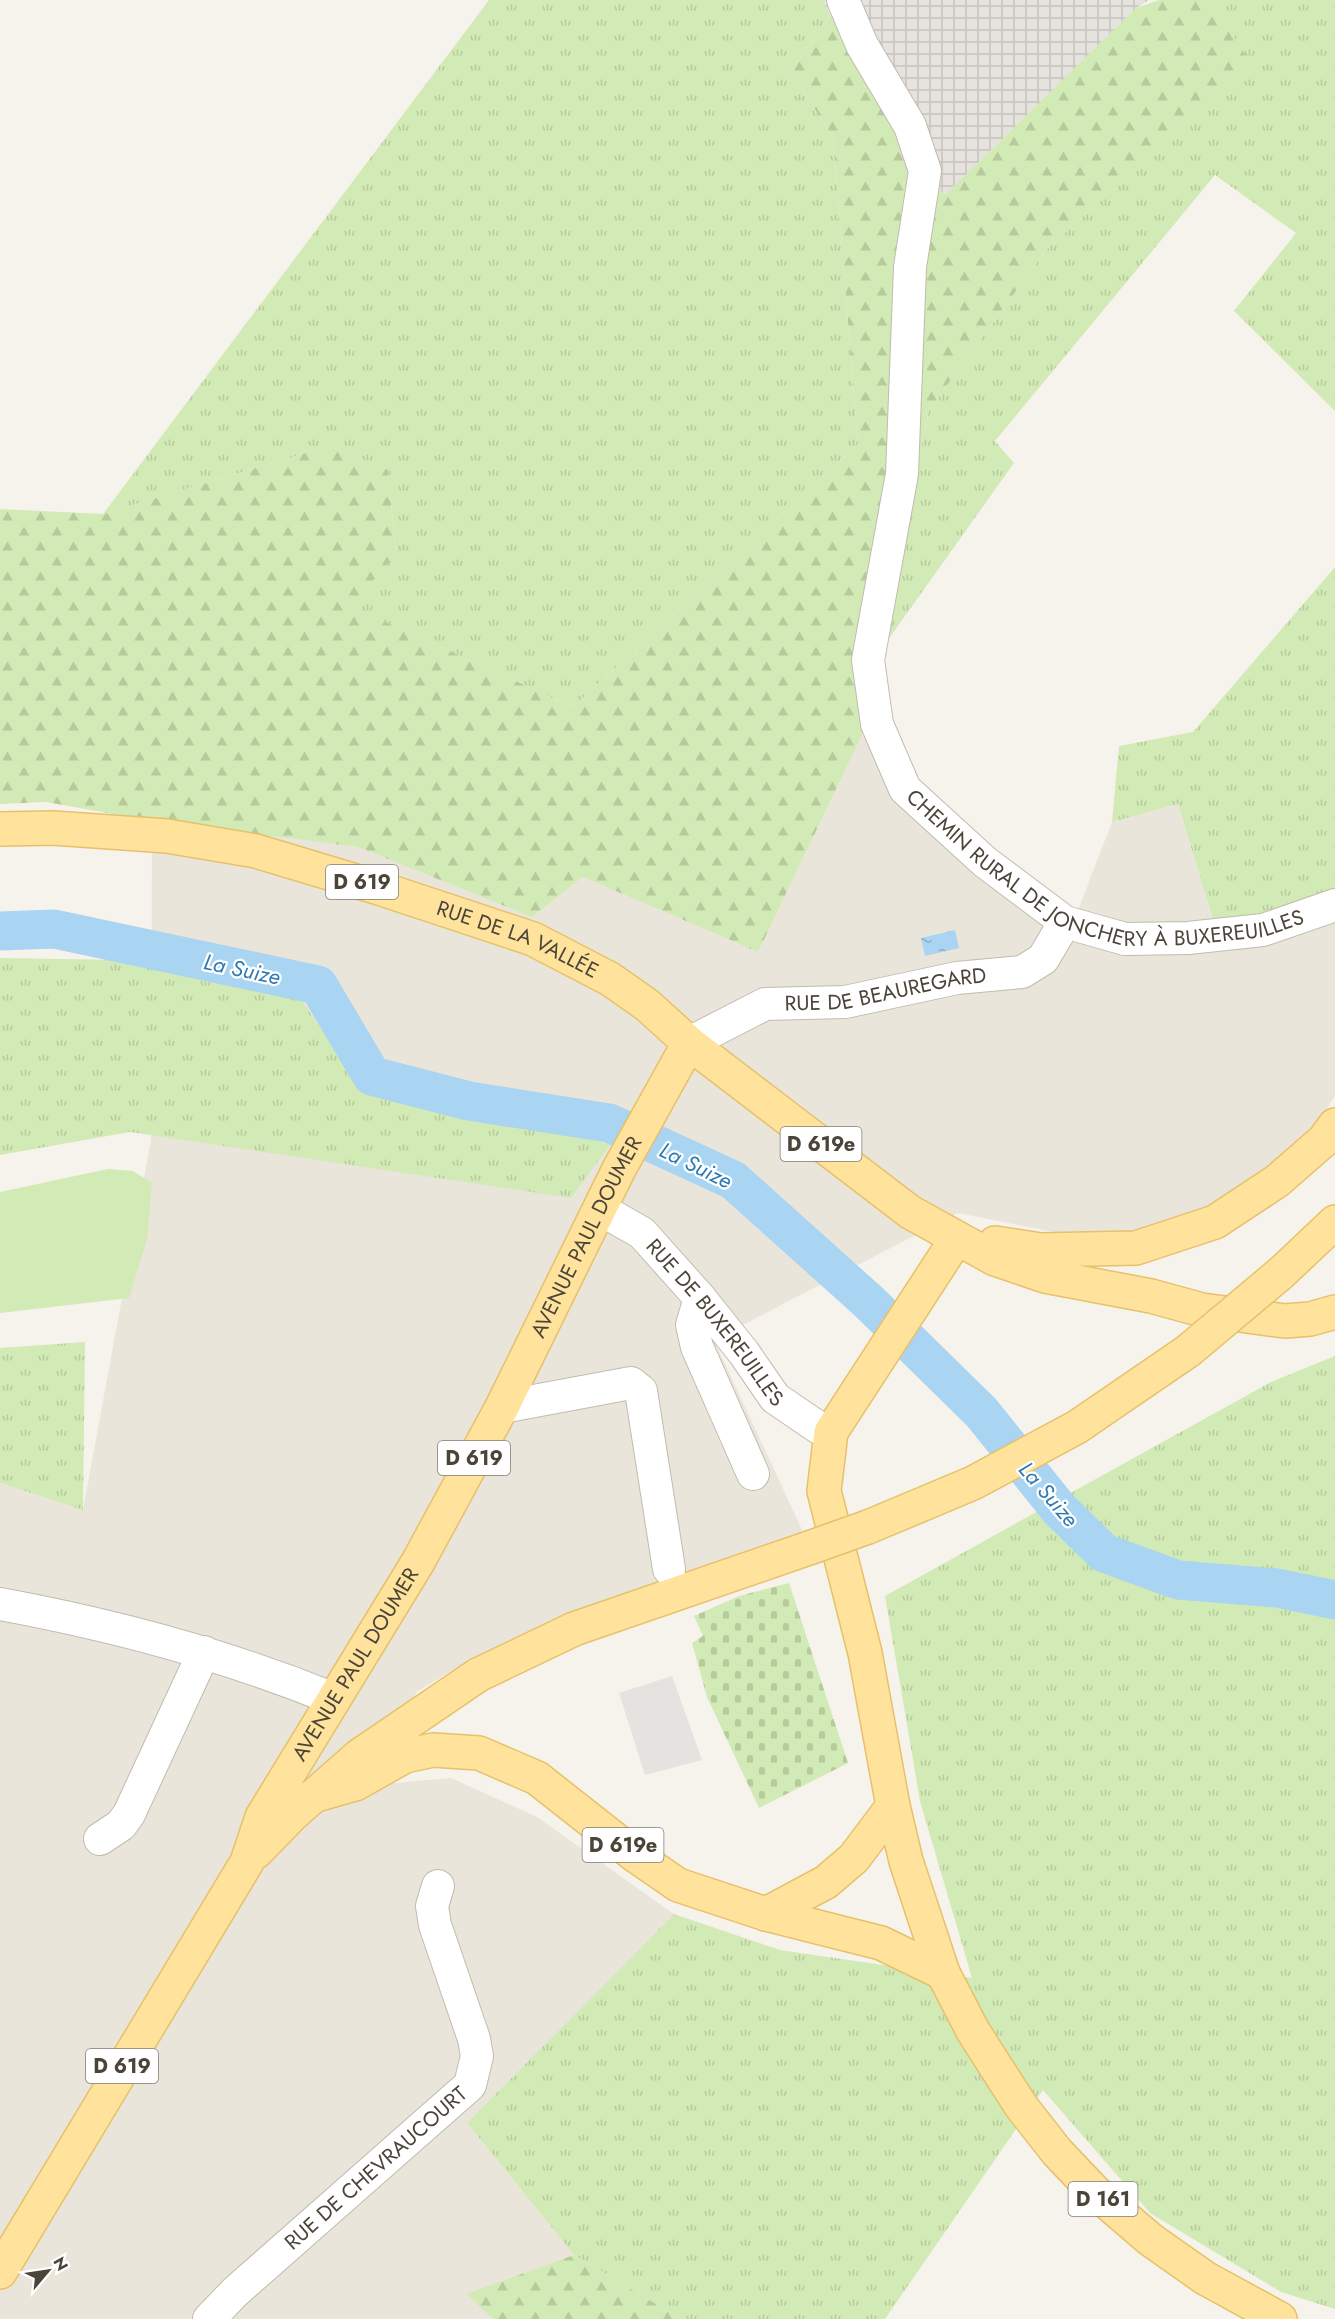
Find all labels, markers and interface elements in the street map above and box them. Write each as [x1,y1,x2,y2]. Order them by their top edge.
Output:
street label: CHEMIN RURAL DE JONCHERY À BUXEREUILLES [900,782,1308,954]
road number: D 619 [326,865,398,899]
street label: RUE DE LA VALLÉE [433,893,604,986]
water label: La Suize [201,945,283,993]
street label: RUE DE BEAUREGARD [784,960,987,1019]
road number: D 619e [780,1127,862,1161]
street label: AVENUE PAUL DOUMER [523,1131,649,1343]
water label: La Suize [654,1134,738,1196]
street label: RUE DE BUXEREUILLES [639,1232,789,1414]
road number: D 619 [438,1441,510,1475]
water label: La Suize [1012,1454,1086,1534]
street label: AVENUE PAUL DOUMER [285,1562,426,1767]
road number: D 619e [582,1828,664,1862]
road number: D 619 [86,2049,158,2083]
street label: RUE DE CHEVRAUCOURT [278,2079,474,2257]
road number: D 161 [1068,2182,1138,2216]
north arrow [18,2241,78,2301]
text: N [48,2253,74,2275]

